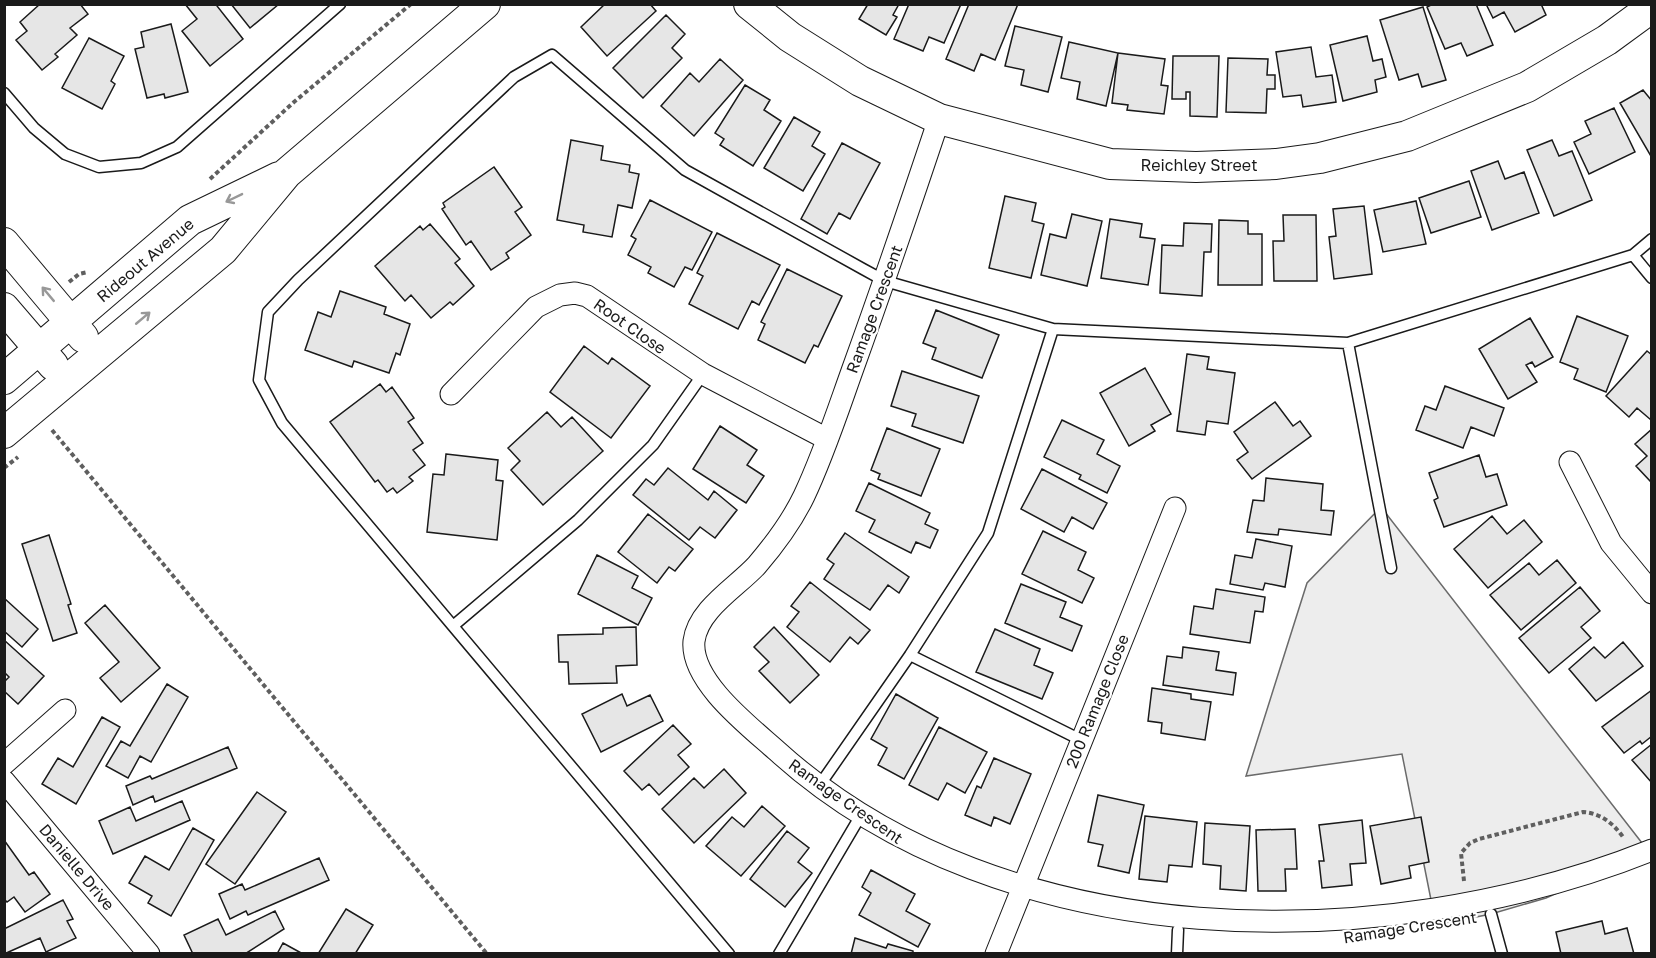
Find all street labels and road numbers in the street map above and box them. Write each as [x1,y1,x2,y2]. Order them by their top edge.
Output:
street label: Reichley Street [1140,155,1258,175]
street label: Rideout Avenue [92,214,198,306]
street label: Ramage Crescent [842,242,906,376]
street label: Root Close [590,294,670,358]
street label: 200 Ramage Close [1061,631,1133,771]
street label: Ramage Crescent [785,754,907,848]
street label: Danielle Drive [35,820,119,914]
street label: Ramage Crescent [1342,907,1478,947]

